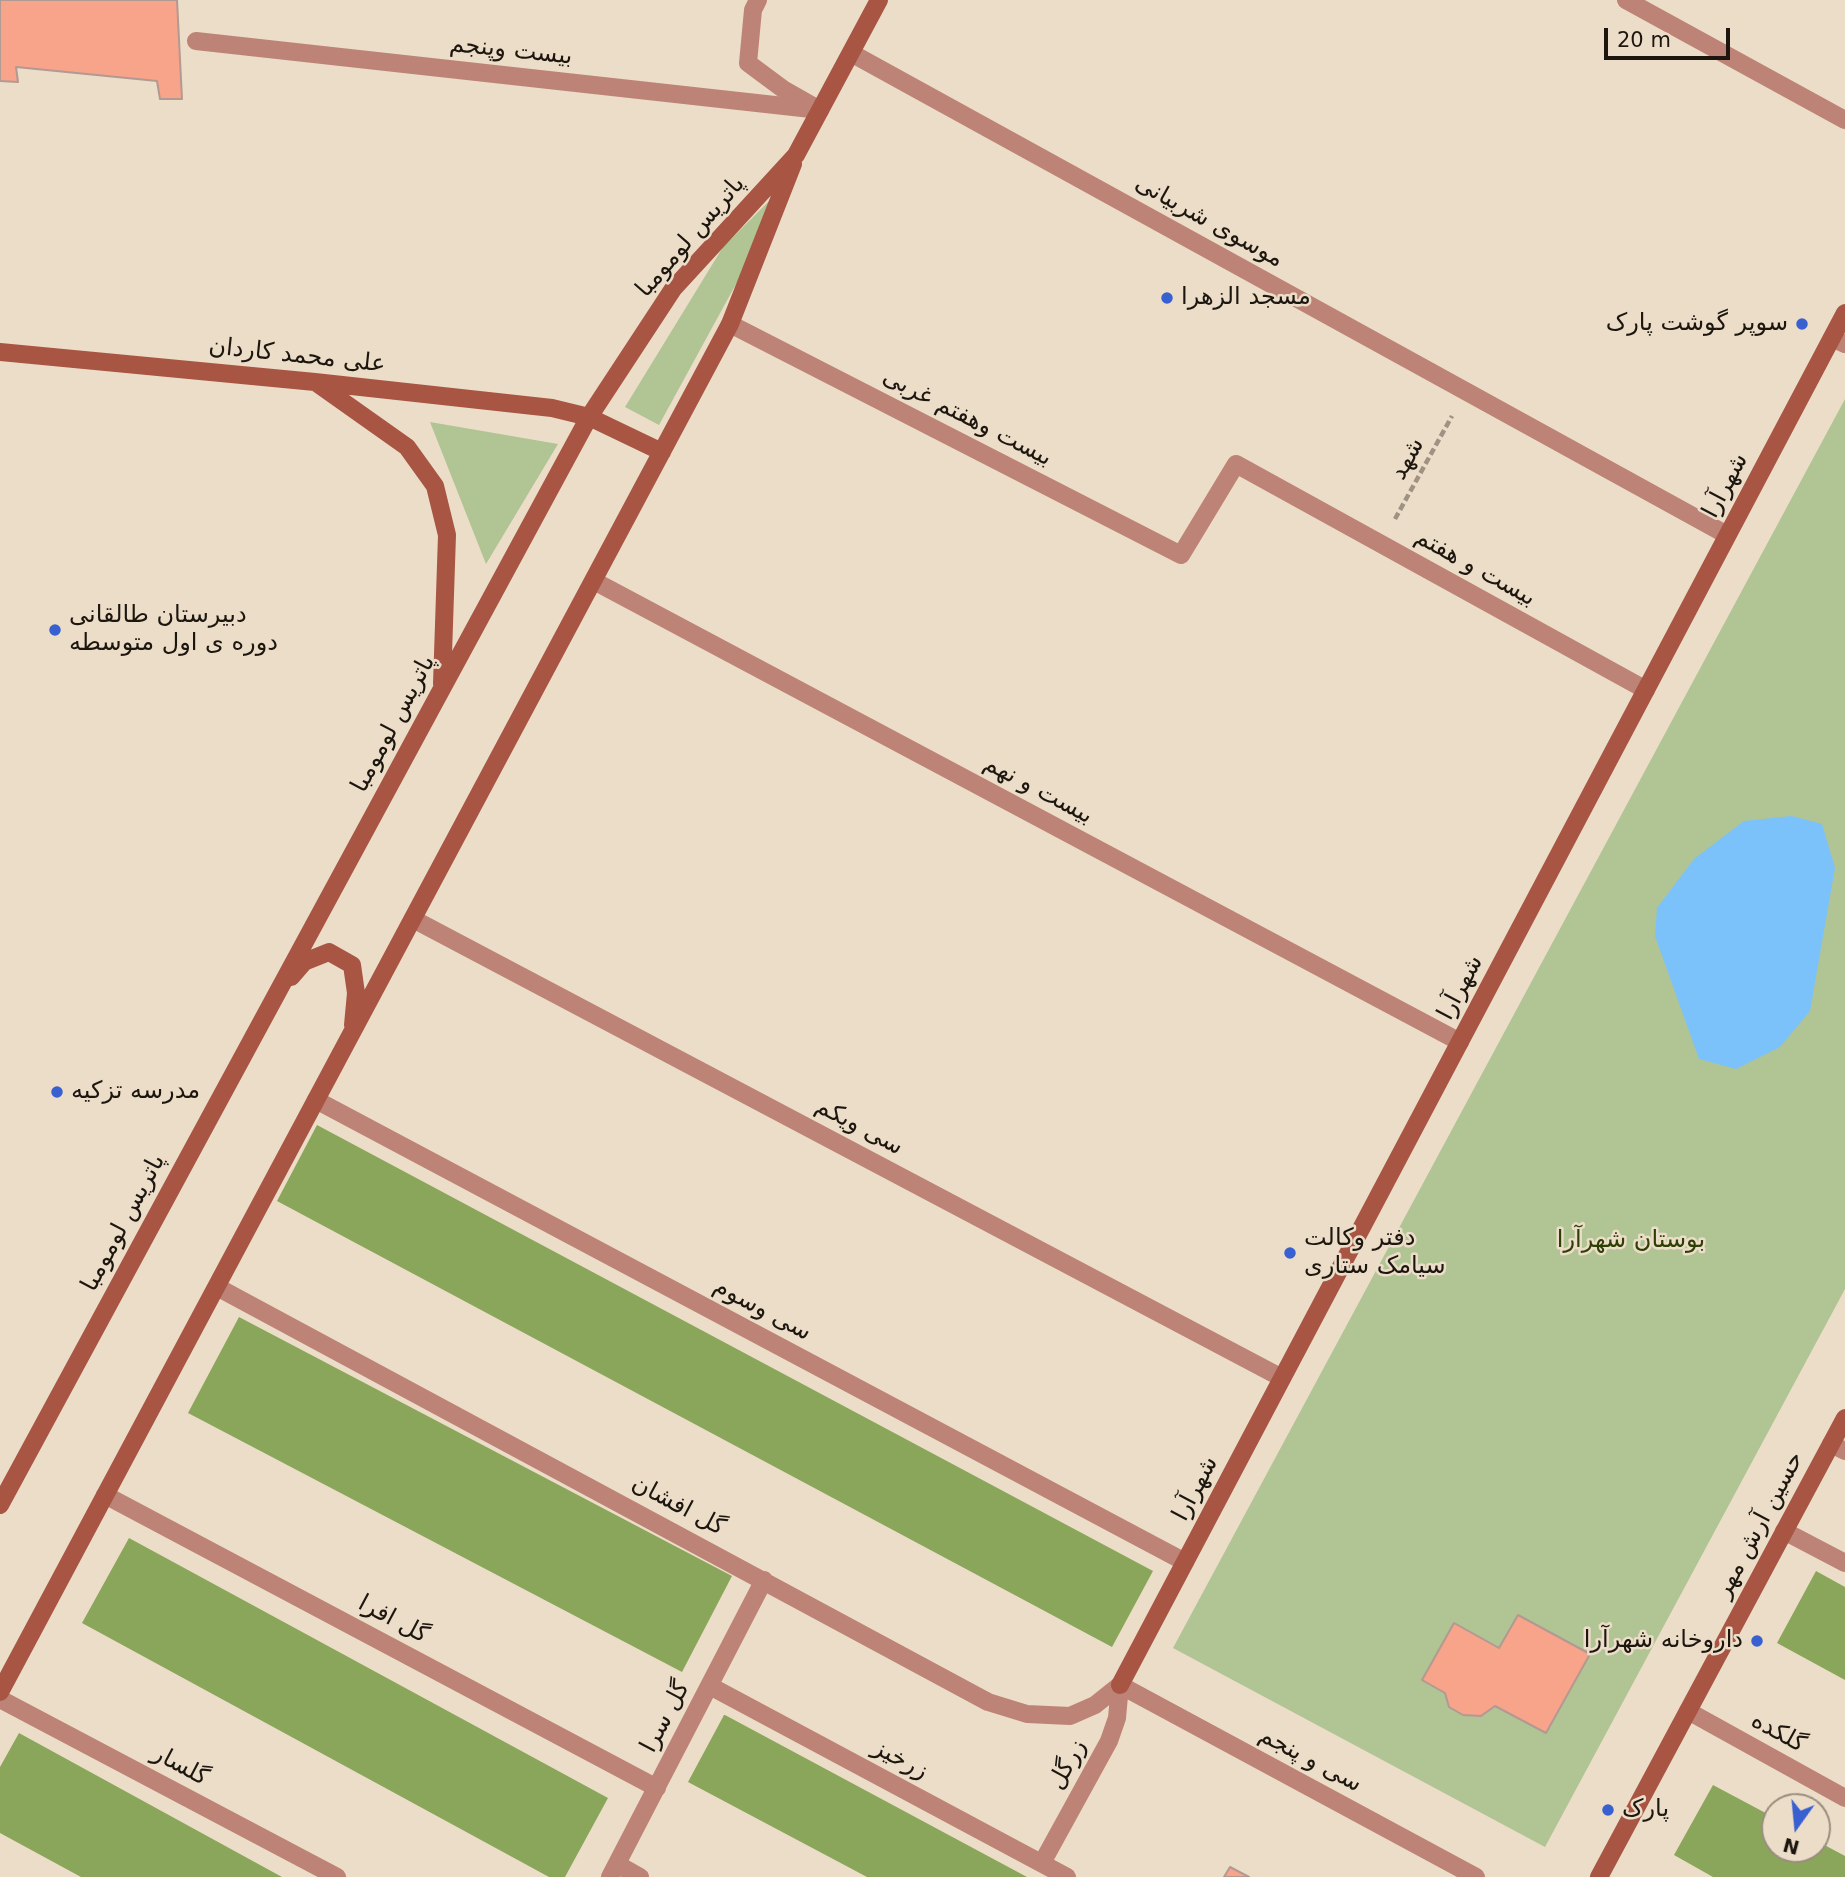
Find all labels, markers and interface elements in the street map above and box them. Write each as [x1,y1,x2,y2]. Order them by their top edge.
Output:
scale bar [1607,14,1733,58]
text: 20 m [1617,28,1671,52]
street label: بیست وپنجم [448,30,574,72]
street label: موسوی شربیانی [1130,169,1288,275]
street label: پاتریس لومومبا [631,170,751,304]
place label: مسجد الزهرا [1181,284,1311,312]
marker: مسجد الزهرا [1159,290,1175,306]
place label: سوپر گوشت پارک [1606,310,1788,338]
marker: سوپر گوشت پارک [1794,316,1810,332]
street label: علی محمد کاردان [207,332,387,380]
street label: بیست وهفتم غربی [877,363,1057,473]
street label: شهد [1385,433,1431,485]
street label: شهرآرا [1697,449,1755,523]
street label: بیست و هفتم [1410,523,1540,613]
place label: دبیرستان طالقانی دوره ی اول متوسطه [69,602,278,658]
marker: دبیرستان طالقانی دوره ی اول متوسطه [47,622,63,638]
street label: پاتریس لومومبا [346,650,442,798]
street label: بیست و نهم [979,749,1097,831]
street label: شهرآرا [1432,951,1490,1025]
place label: مدرسه تزکیه [71,1078,200,1106]
marker: مدرسه تزکیه [49,1084,65,1100]
street label: سی ویکم [810,1092,908,1162]
street label: پاتریس لومومبا [76,1149,172,1297]
place label: دفتر وکالت سیامک ستاری [1304,1225,1446,1281]
park label: بوستان شهرآرا [1557,1227,1705,1255]
marker: دفتر وکالت سیامک ستاری [1282,1245,1298,1261]
street label: سی وسوم [708,1272,816,1348]
street label: حسین آرش مهر [1709,1447,1811,1603]
street label: شهرآرا [1167,1452,1225,1526]
street label: گل افشان [626,1469,730,1543]
street label: گل افرا [353,1590,433,1650]
place label: داروخانه شهرآرا [1584,1627,1743,1655]
marker: داروخانه شهرآرا [1749,1633,1765,1649]
street label: گل سرا [635,1676,697,1758]
street label: گلکده [1746,1706,1810,1760]
street label: سی و پنجم [1254,1721,1366,1799]
street label: زرخیز [867,1734,933,1786]
street label: زرگل [1043,1735,1093,1795]
street label: گلسار [147,1739,213,1793]
north arrow [1761,1793,1831,1863]
place label: پارک [1622,1796,1669,1824]
marker: پارک [1600,1802,1616,1818]
text: N [1781,1834,1802,1859]

